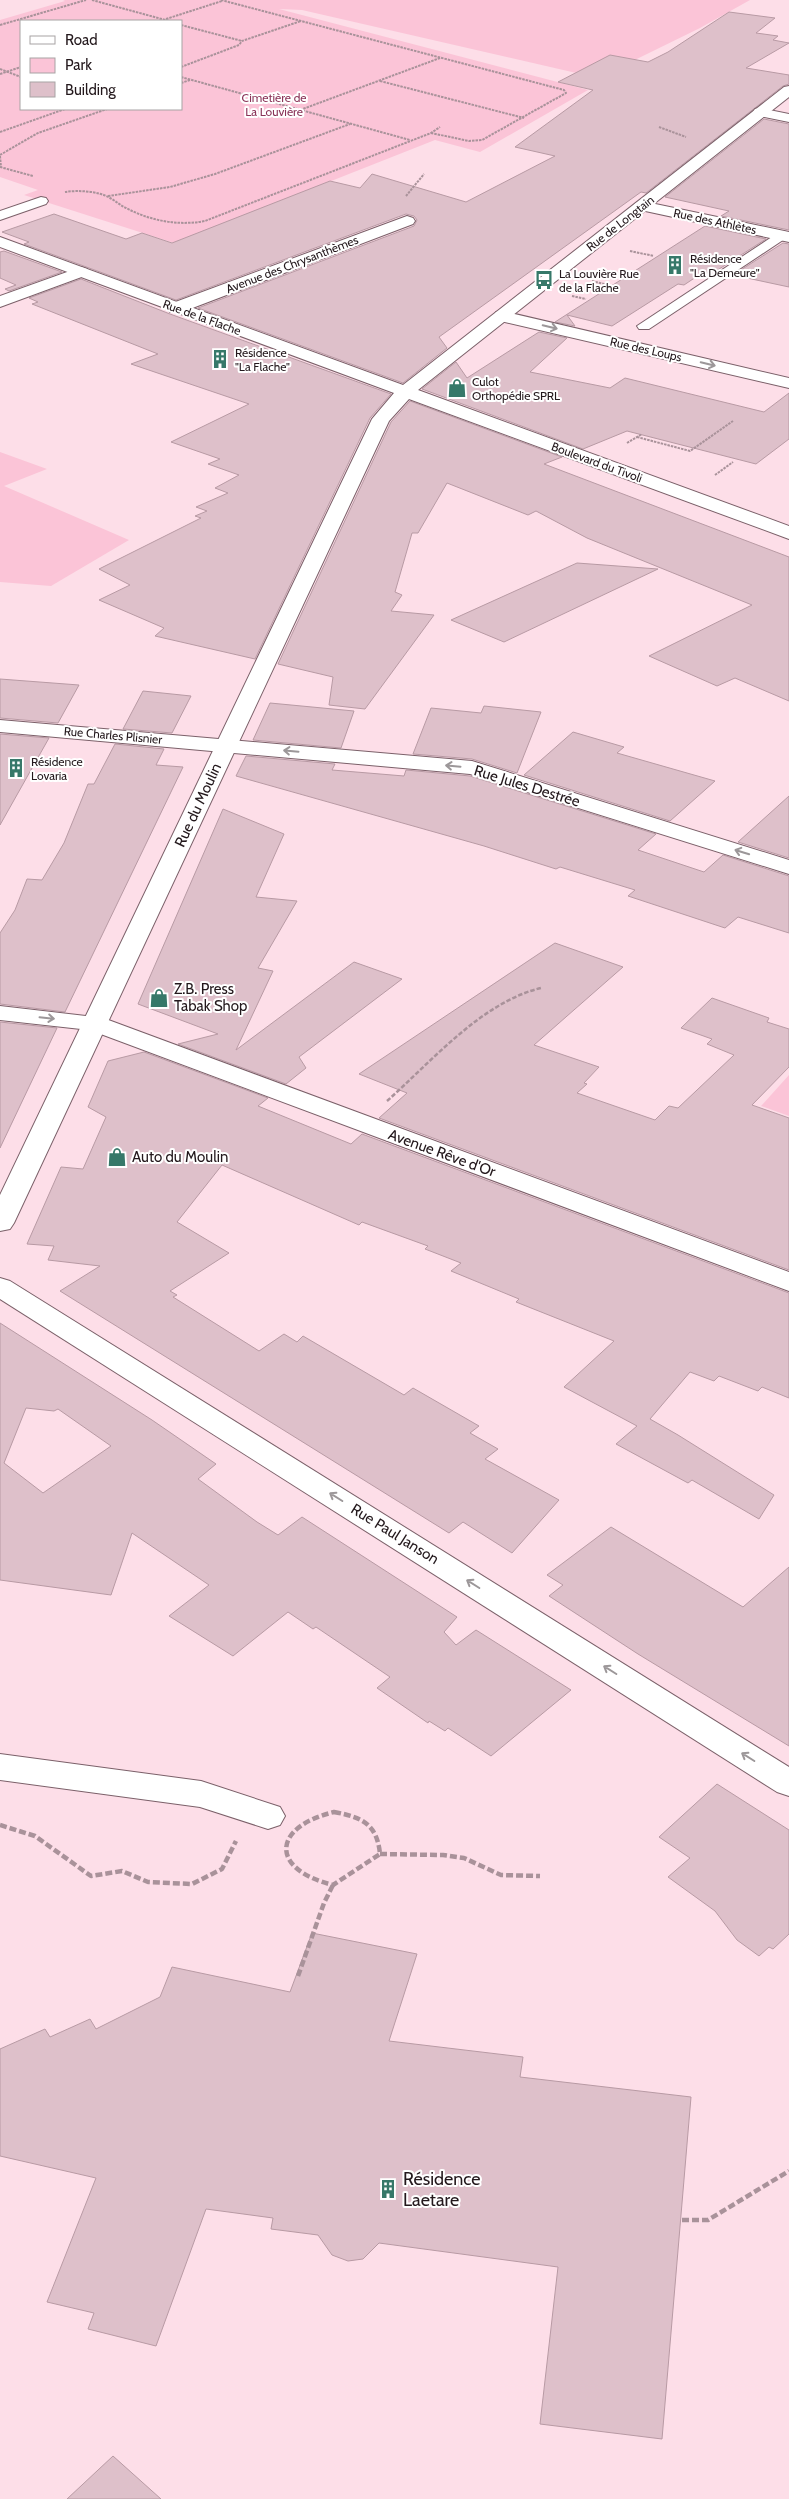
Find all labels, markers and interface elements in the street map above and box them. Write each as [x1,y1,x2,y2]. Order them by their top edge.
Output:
legend [20,20,182,110]
text: Road [65,31,98,49]
text: Park [65,56,92,74]
text: Building [65,81,116,99]
park label: Cimetière de La Louvière [242,90,307,119]
street label: Rue de Longtain [583,192,657,254]
street label: Rue des Athlètes [672,205,758,237]
street label: Avenue des Chrysanthèmes [224,232,360,296]
place label: Résidence "La Demeure" [690,251,760,280]
building icon: Résidence "La Demeure" [664,254,686,276]
place label: La Louvière Rue de la Flache [559,266,639,295]
bus stop icon: La Louvière Rue de la Flache [533,269,555,291]
street label: Rue de la Flache [161,296,243,338]
one-way arrow [541,323,557,332]
street label: Rue des Loups [609,333,683,365]
place label: Résidence "La Flache" [235,345,290,374]
building icon: Résidence "La Flache" [209,348,231,370]
one-way arrow [699,360,715,369]
place label: Culot Orthopédie SPRL [472,374,560,403]
shop icon: Culot Orthopédie SPRL [446,377,468,399]
street label: Boulevard du Tivoli [549,439,645,485]
street label: Rue Charles Plisnier [63,723,163,747]
one-way arrow [283,746,299,756]
place label: Résidence Lovaria [31,754,83,783]
building icon: Résidence Lovaria [5,757,27,779]
street label: Rue du Moulin [171,760,225,850]
one-way arrow [445,761,461,771]
street label: Rue Jules Destrée [472,761,582,811]
one-way arrow [735,847,751,857]
place label: Z.B. Press Tabak Shop [174,980,247,1015]
shop icon: Z.B. Press Tabak Shop [148,987,170,1009]
one-way arrow [39,1013,55,1023]
street label: Avenue Rêve d'Or [386,1125,498,1181]
shop icon: Auto du Moulin [106,1146,128,1168]
place label: Auto du Moulin [132,1148,228,1166]
one-way arrow [329,1491,343,1501]
street label: Rue Paul Janson [348,1500,442,1568]
one-way arrow [467,1578,481,1588]
one-way arrow [604,1665,618,1675]
one-way arrow [741,1752,755,1762]
place label: Résidence Laetare [403,2168,481,2211]
building icon: Résidence Laetare [377,2178,399,2200]

